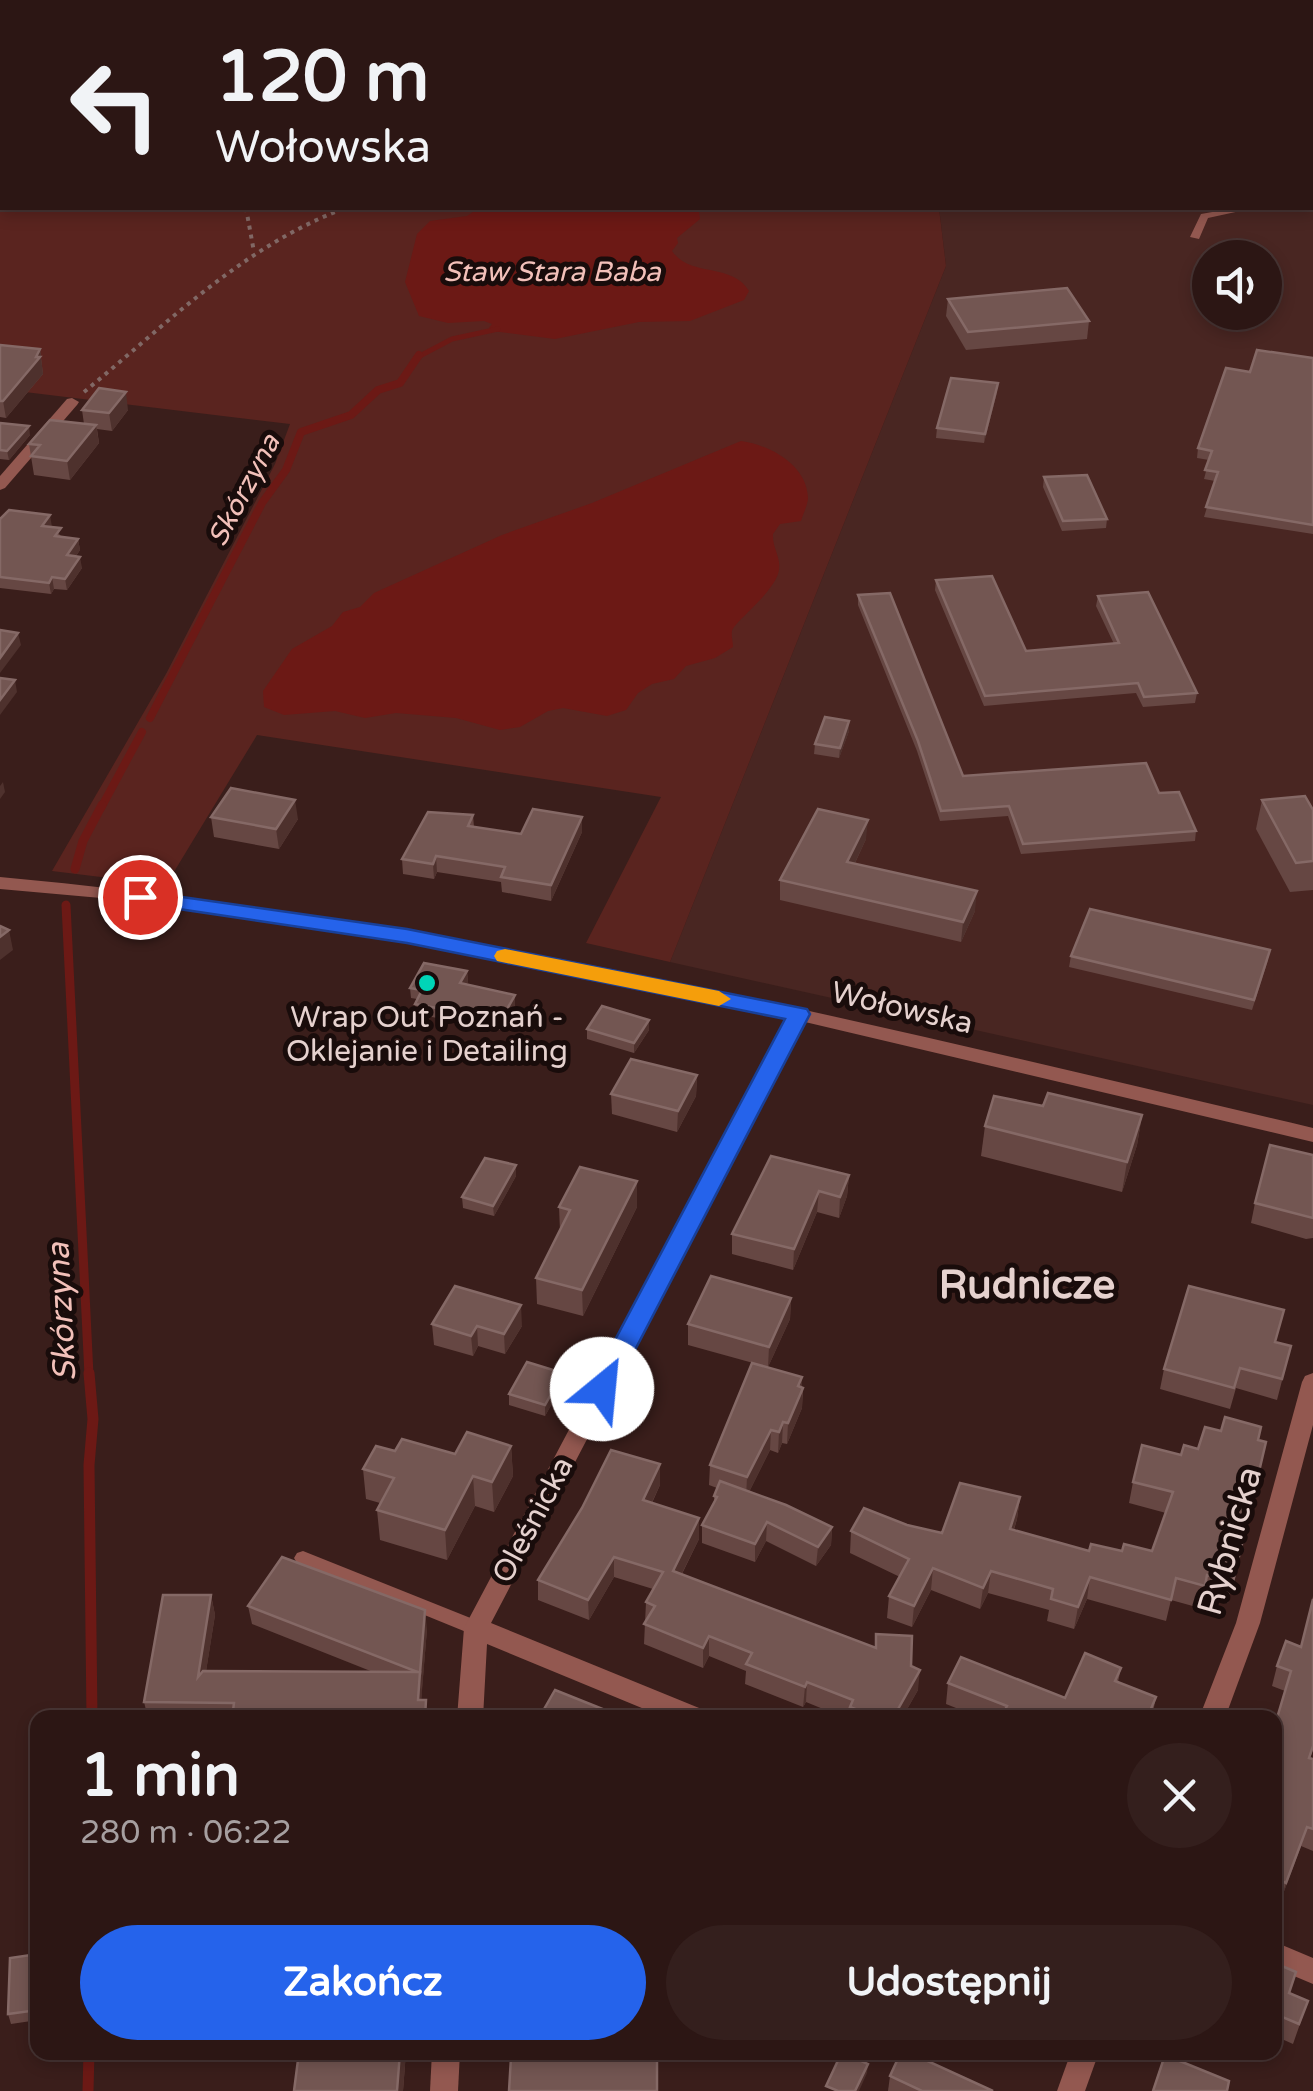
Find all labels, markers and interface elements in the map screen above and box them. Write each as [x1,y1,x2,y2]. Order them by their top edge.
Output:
text: 120 m [215,36,429,120]
icon: left [50,40,180,170]
text: Wołowska [215,121,431,175]
map controls [1192,240,1282,330]
button: sound [1192,240,1282,330]
water label: Staw Stara Baba [443,255,662,289]
water label: Skórzyna [200,427,288,552]
pin [98,855,183,940]
icon: arrive [113,870,168,925]
marker: Wrap Out Poznań - Oklejanie i Detailing [416,972,438,994]
street label: Wołowska [828,974,976,1042]
place label: Wrap Out Poznań - Oklejanie i Detailing [286,999,568,1070]
water label: Skórzyna [39,1241,85,1382]
district label: Rudnicze [939,1261,1115,1309]
position arrow [550,1337,654,1441]
street label: Oleśnicka [484,1451,582,1589]
street label: Rybnicka [1189,1462,1271,1620]
text: 1 min [80,1740,240,1812]
button: close [1127,1743,1232,1848]
text: 280 m · 06:22 [80,1814,292,1852]
button: Zakończ [80,1925,646,2040]
button: Udostępnij [666,1925,1232,2040]

